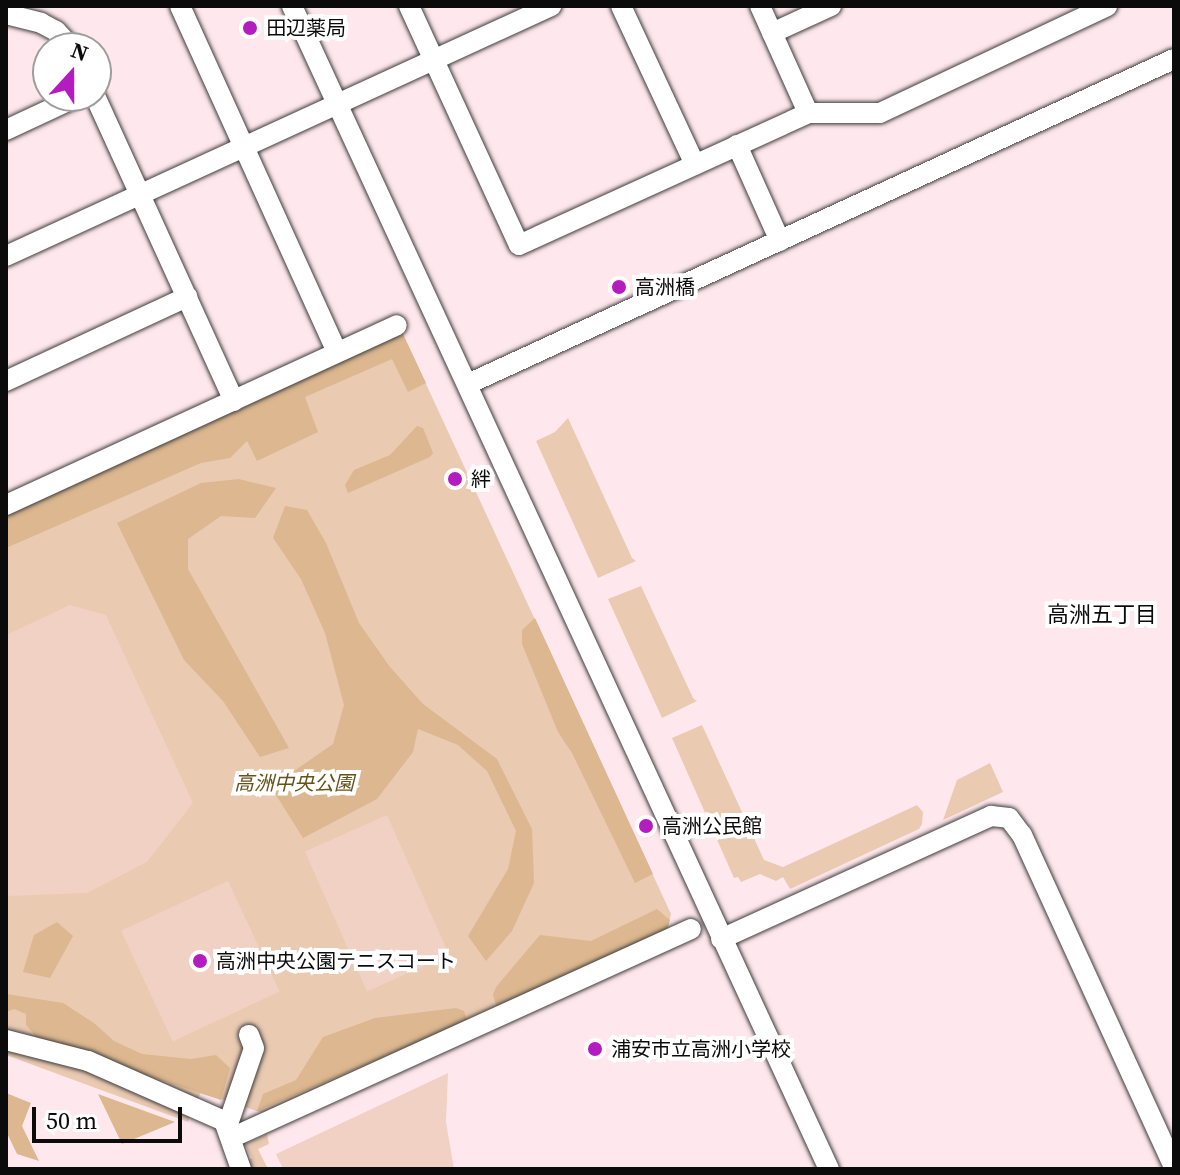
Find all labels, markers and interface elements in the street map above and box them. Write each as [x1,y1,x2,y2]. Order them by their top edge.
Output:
place label: 田辺薬局 [266,16,346,40]
marker: 田辺薬局 [241,19,259,37]
north arrow [32,32,112,112]
text: N [67,35,93,68]
place label: 高洲橋 [635,275,695,299]
marker: 高洲橋 [610,278,628,296]
place label: 絆 [471,467,491,491]
marker: 絆 [446,470,464,488]
district label: 高洲五丁目 [1047,602,1157,628]
park label: 高洲中央公園 [234,771,354,795]
place label: 高洲公民館 [662,814,762,838]
marker: 高洲公民館 [637,817,655,835]
place label: 高洲中央公園テニスコート [216,949,456,973]
marker: 高洲中央公園テニスコート [191,952,209,970]
place label: 浦安市立高洲小学校 [611,1037,791,1061]
marker: 浦安市立高洲小学校 [586,1040,604,1058]
scale bar [36,1091,186,1141]
text: 50 m [46,1104,97,1137]

